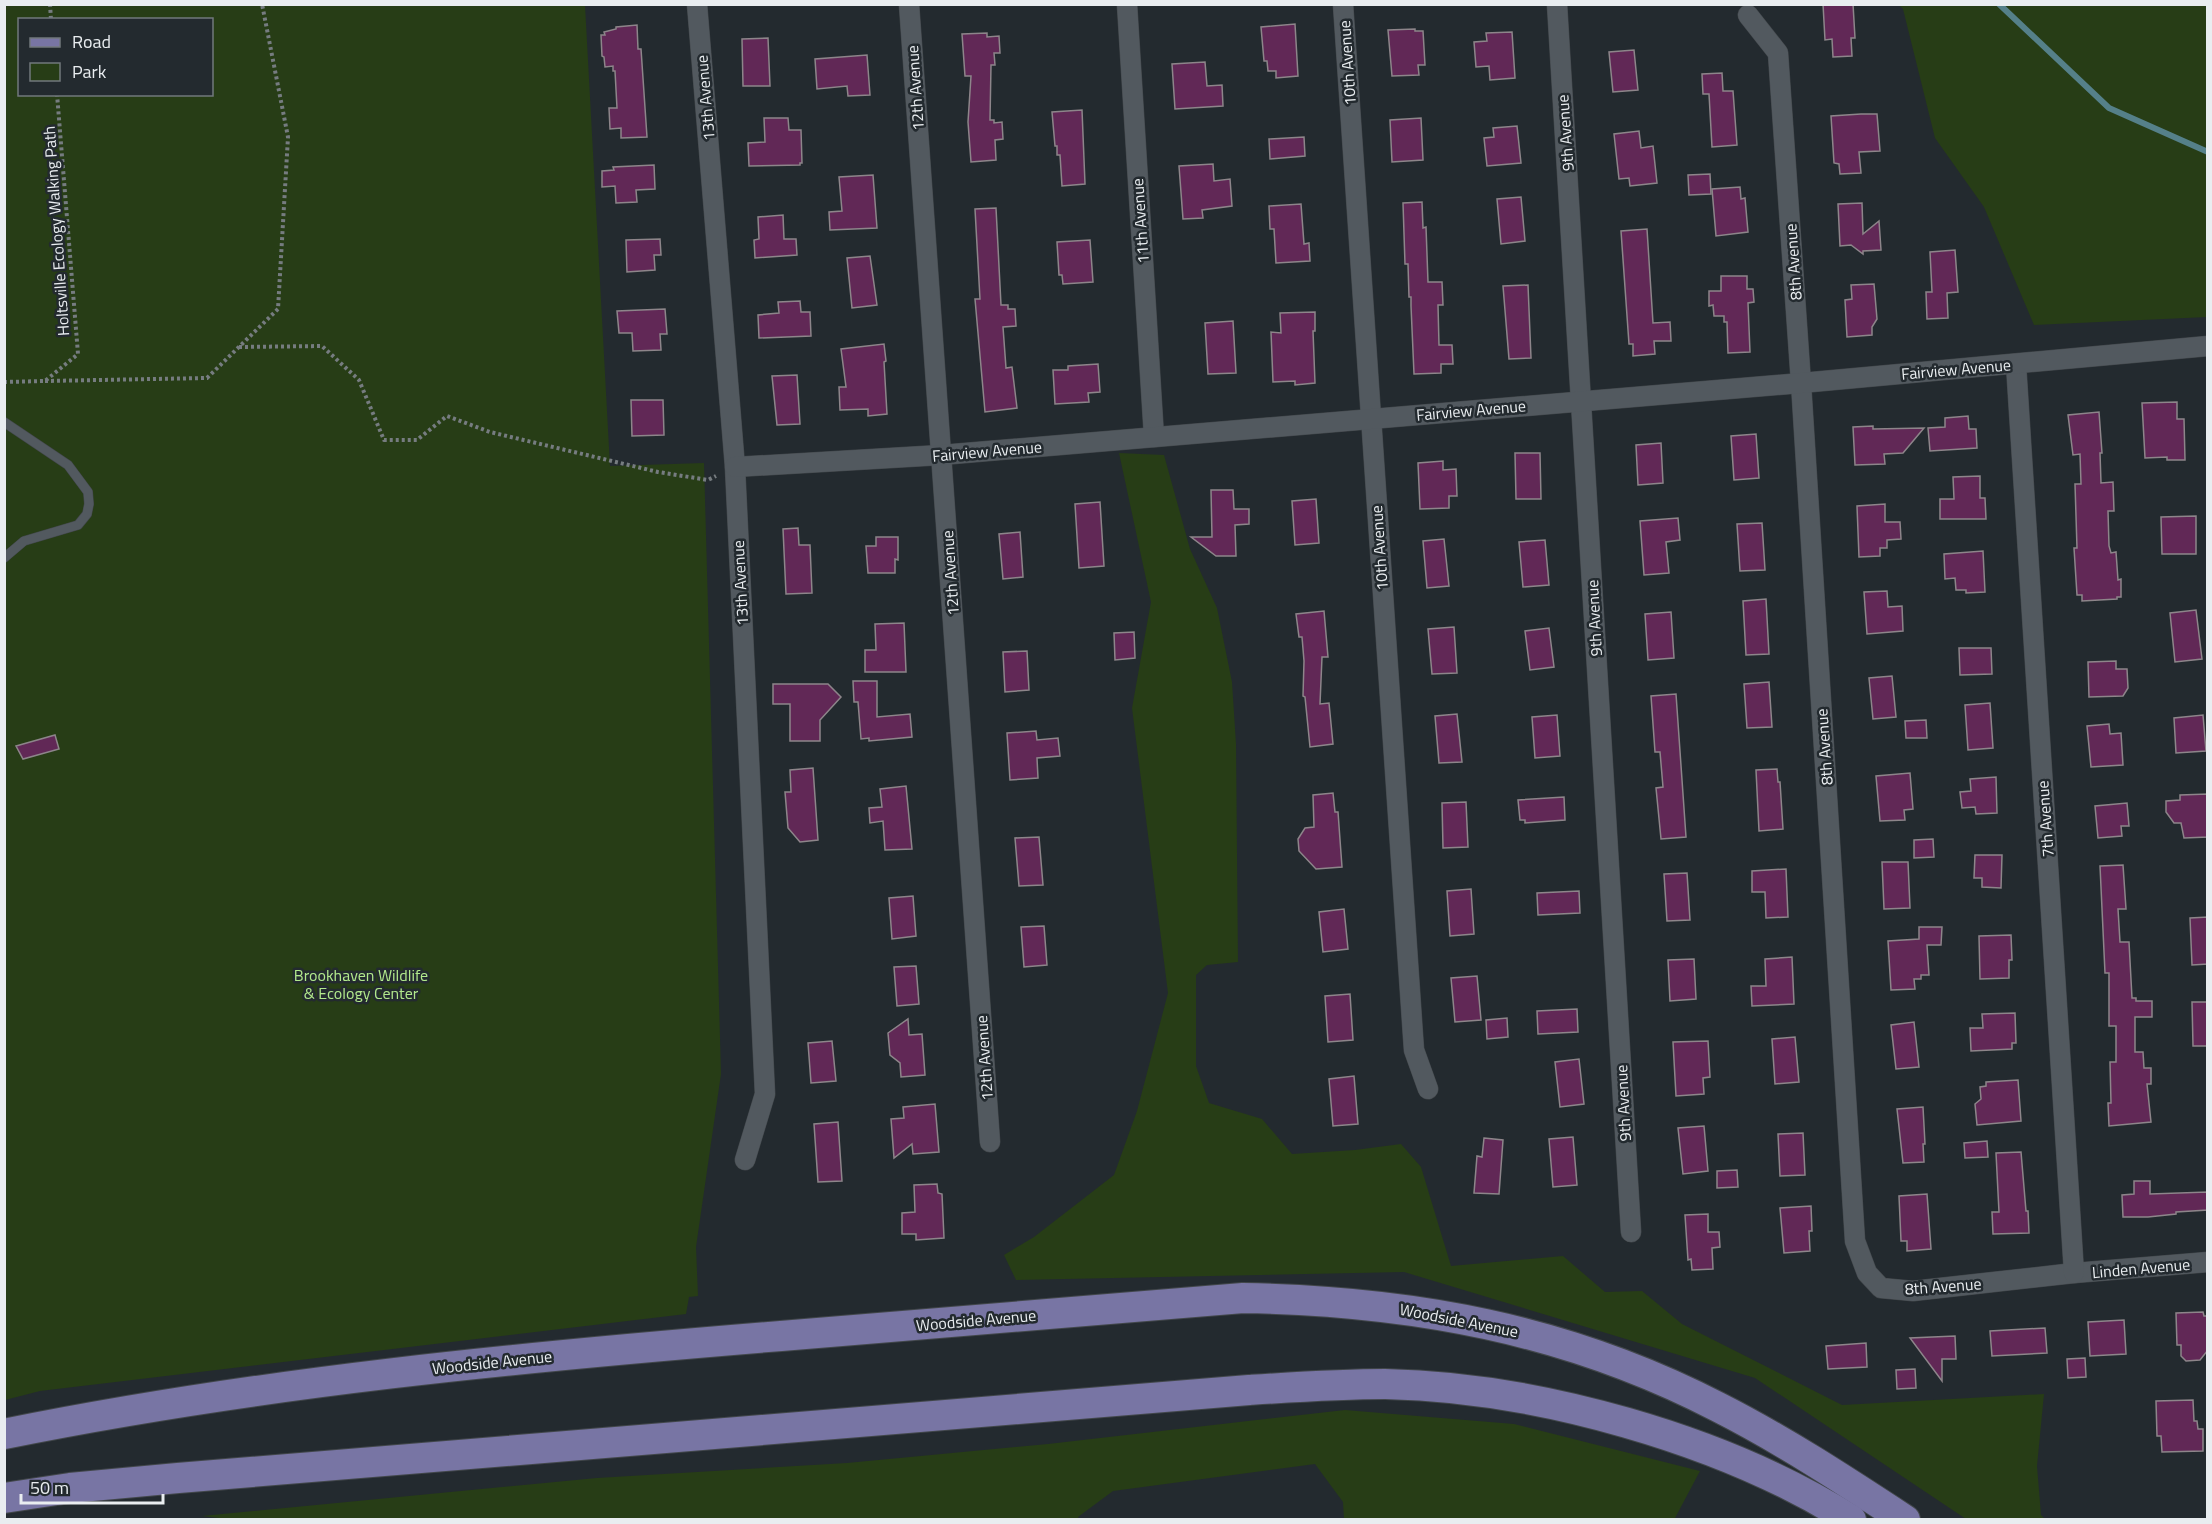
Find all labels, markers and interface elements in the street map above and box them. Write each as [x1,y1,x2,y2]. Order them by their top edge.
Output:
legend [18,18,213,96]
street label: 10th Avenue [1332,19,1362,107]
text: Road [72,28,111,55]
street label: 12th Avenue [900,44,930,132]
street label: 13th Avenue [689,54,721,142]
text: Park [72,58,107,85]
street label: 9th Avenue [1550,94,1580,172]
street label: Holtsville Ecology Walking Path [37,125,75,337]
street label: 11th Avenue [1125,177,1155,265]
street label: 8th Avenue [1778,223,1808,301]
street label: Fairview Avenue [1900,352,2012,386]
street label: Fairview Avenue [1415,393,1527,427]
street label: Fairview Avenue [931,434,1043,468]
street label: 10th Avenue [1364,504,1394,592]
street label: 12th Avenue [935,529,965,617]
street label: 13th Avenue [726,540,754,626]
street label: 9th Avenue [1580,579,1608,657]
street label: 8th Avenue [1809,708,1839,786]
street label: 7th Avenue [2030,780,2060,858]
park label: Brookhaven Wildlife & Ecology Center [294,963,428,1005]
street label: 12th Avenue [969,1014,999,1102]
street label: 9th Avenue [1609,1064,1637,1142]
street label: Linden Avenue [2091,1252,2191,1284]
street label: 8th Avenue [1904,1271,1982,1301]
street label: Woodside Avenue [1398,1297,1520,1343]
street label: Woodside Avenue [915,1303,1037,1337]
street label: Woodside Avenue [431,1344,553,1380]
scale bar [21,1467,164,1505]
text: 50 m [30,1474,69,1501]

